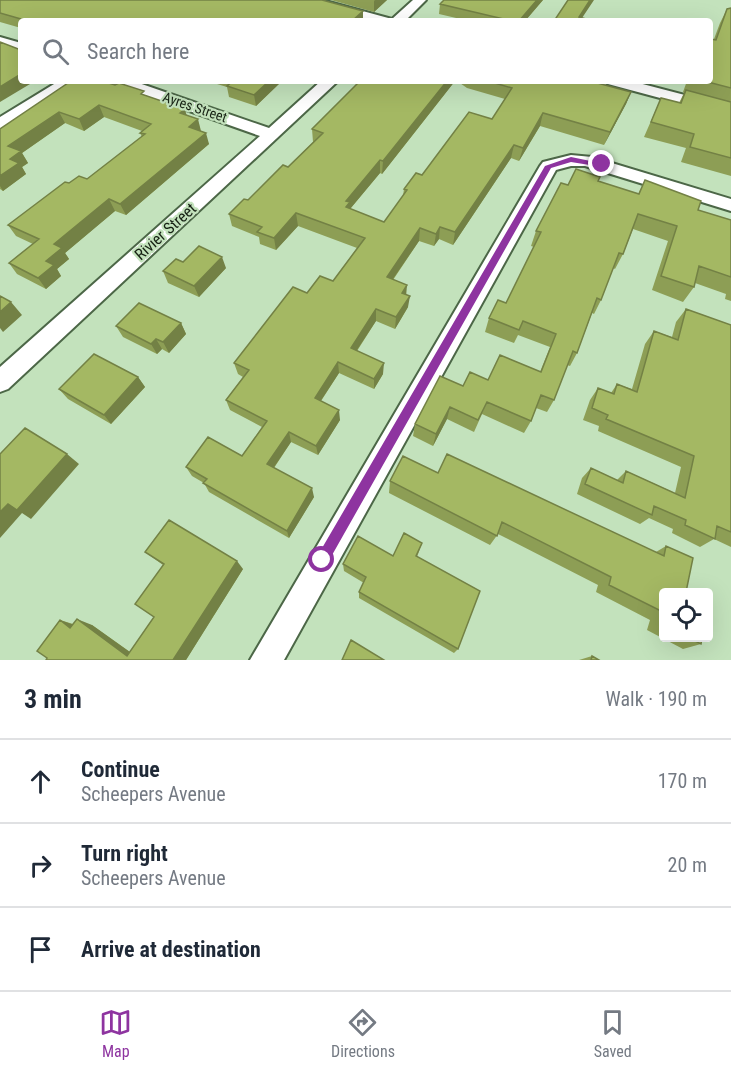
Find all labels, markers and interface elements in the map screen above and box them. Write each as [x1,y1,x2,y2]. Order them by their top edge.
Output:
search box [18,18,713,84]
icon: search [39,35,72,68]
text: Search here [87,39,189,64]
street label: Ayres Street [161,89,229,125]
route end [588,150,614,176]
street label: Rivier Street [131,199,200,264]
route start [308,546,334,572]
map controls [659,588,713,642]
button: locate [659,588,713,642]
text: 3 min [24,684,82,714]
text: Walk · 190 m [606,687,707,711]
text: Continue [81,757,160,782]
icon: ahead [24,765,57,798]
text: 170 m [658,769,707,793]
text: Scheepers Avenue [81,782,226,806]
text: Turn right [81,841,168,866]
icon: right [24,849,57,882]
text: 20 m [668,853,707,877]
text: Scheepers Avenue [81,866,226,890]
icon: arrive [24,933,57,966]
text: Arrive at destination [81,937,261,962]
tab: Map [99,1006,132,1061]
tab: Directions [331,1006,395,1061]
tab: Saved [594,1006,632,1061]

